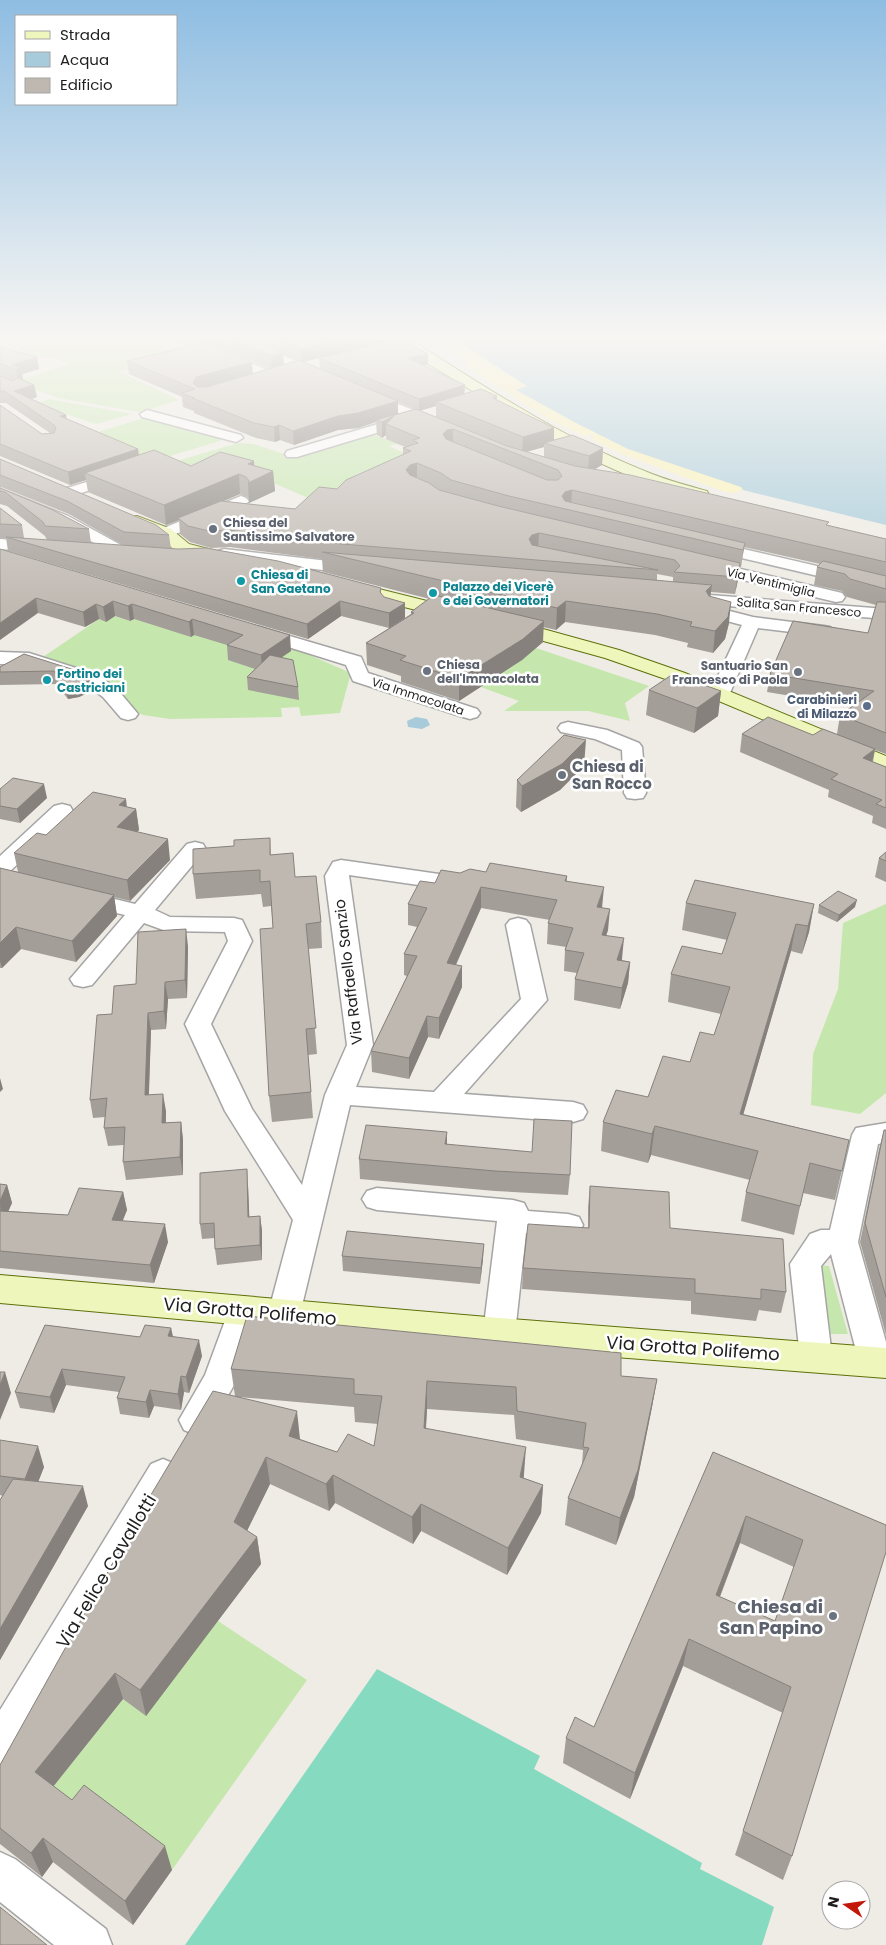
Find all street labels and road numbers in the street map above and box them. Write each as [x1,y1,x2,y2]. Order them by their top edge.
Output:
street label: Via Ventimiglia [725,563,817,601]
street label: Salita San Francesco [736,593,862,621]
street label: Via Immacolata [369,673,467,719]
street label: Via Raffaello Sanzio [329,898,367,1046]
street label: Via Grotta Polifemo [162,1291,338,1331]
street label: Via Grotta Polifemo [605,1329,781,1367]
street label: Via Felice Cavallotti [50,1489,162,1653]

